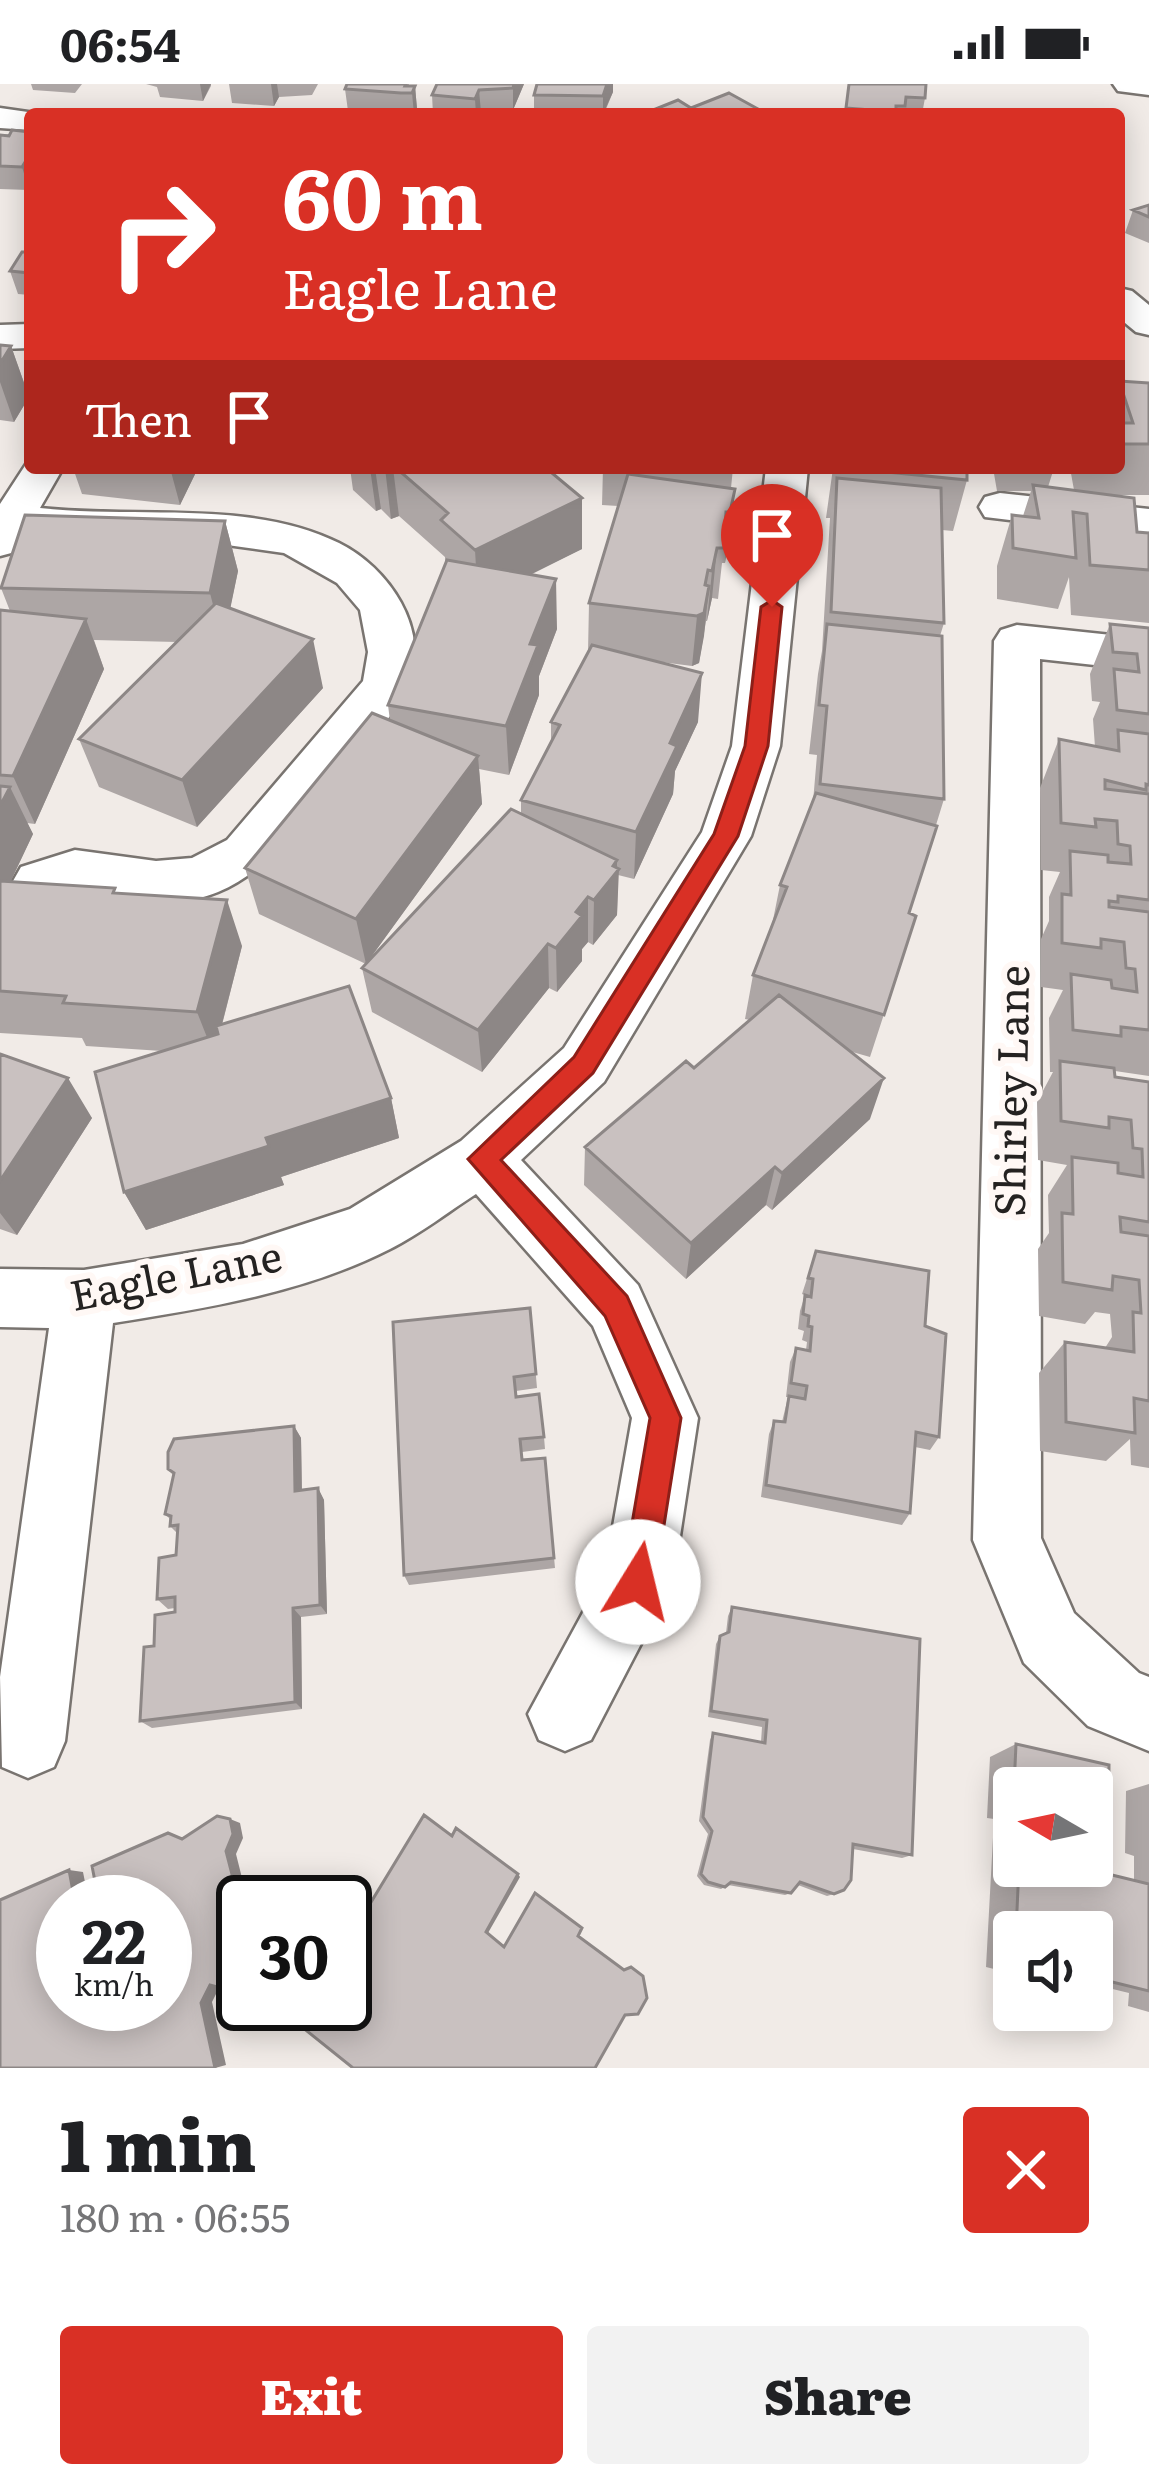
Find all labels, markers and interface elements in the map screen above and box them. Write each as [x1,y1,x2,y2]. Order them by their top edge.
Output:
text: 06:54 [60,9,180,76]
text: 60 m [282,131,483,256]
icon: right [84,156,240,312]
text: Eagle Lane [282,245,558,326]
text: Then [84,384,192,451]
icon: arrive [216,384,282,450]
pin [721,484,823,607]
icon: arrive [739,502,805,568]
street label: Shirley Lane [976,965,1042,1217]
street label: Eagle Lane [64,1222,287,1324]
position arrow [575,1519,701,1645]
north arrow [993,1767,1113,1887]
map controls [993,1767,1113,2031]
speed limit sign: 30 [216,1875,372,2031]
text: 22 [82,1893,146,1982]
button: sound [993,1911,1113,2031]
text: km/h [74,1961,154,2005]
text: 1 min [60,2087,256,2194]
button: close [963,2107,1089,2233]
text: 180 m · 06:55 [60,2186,290,2244]
button: Exit [60,2326,563,2464]
button: Share [587,2326,1089,2464]

